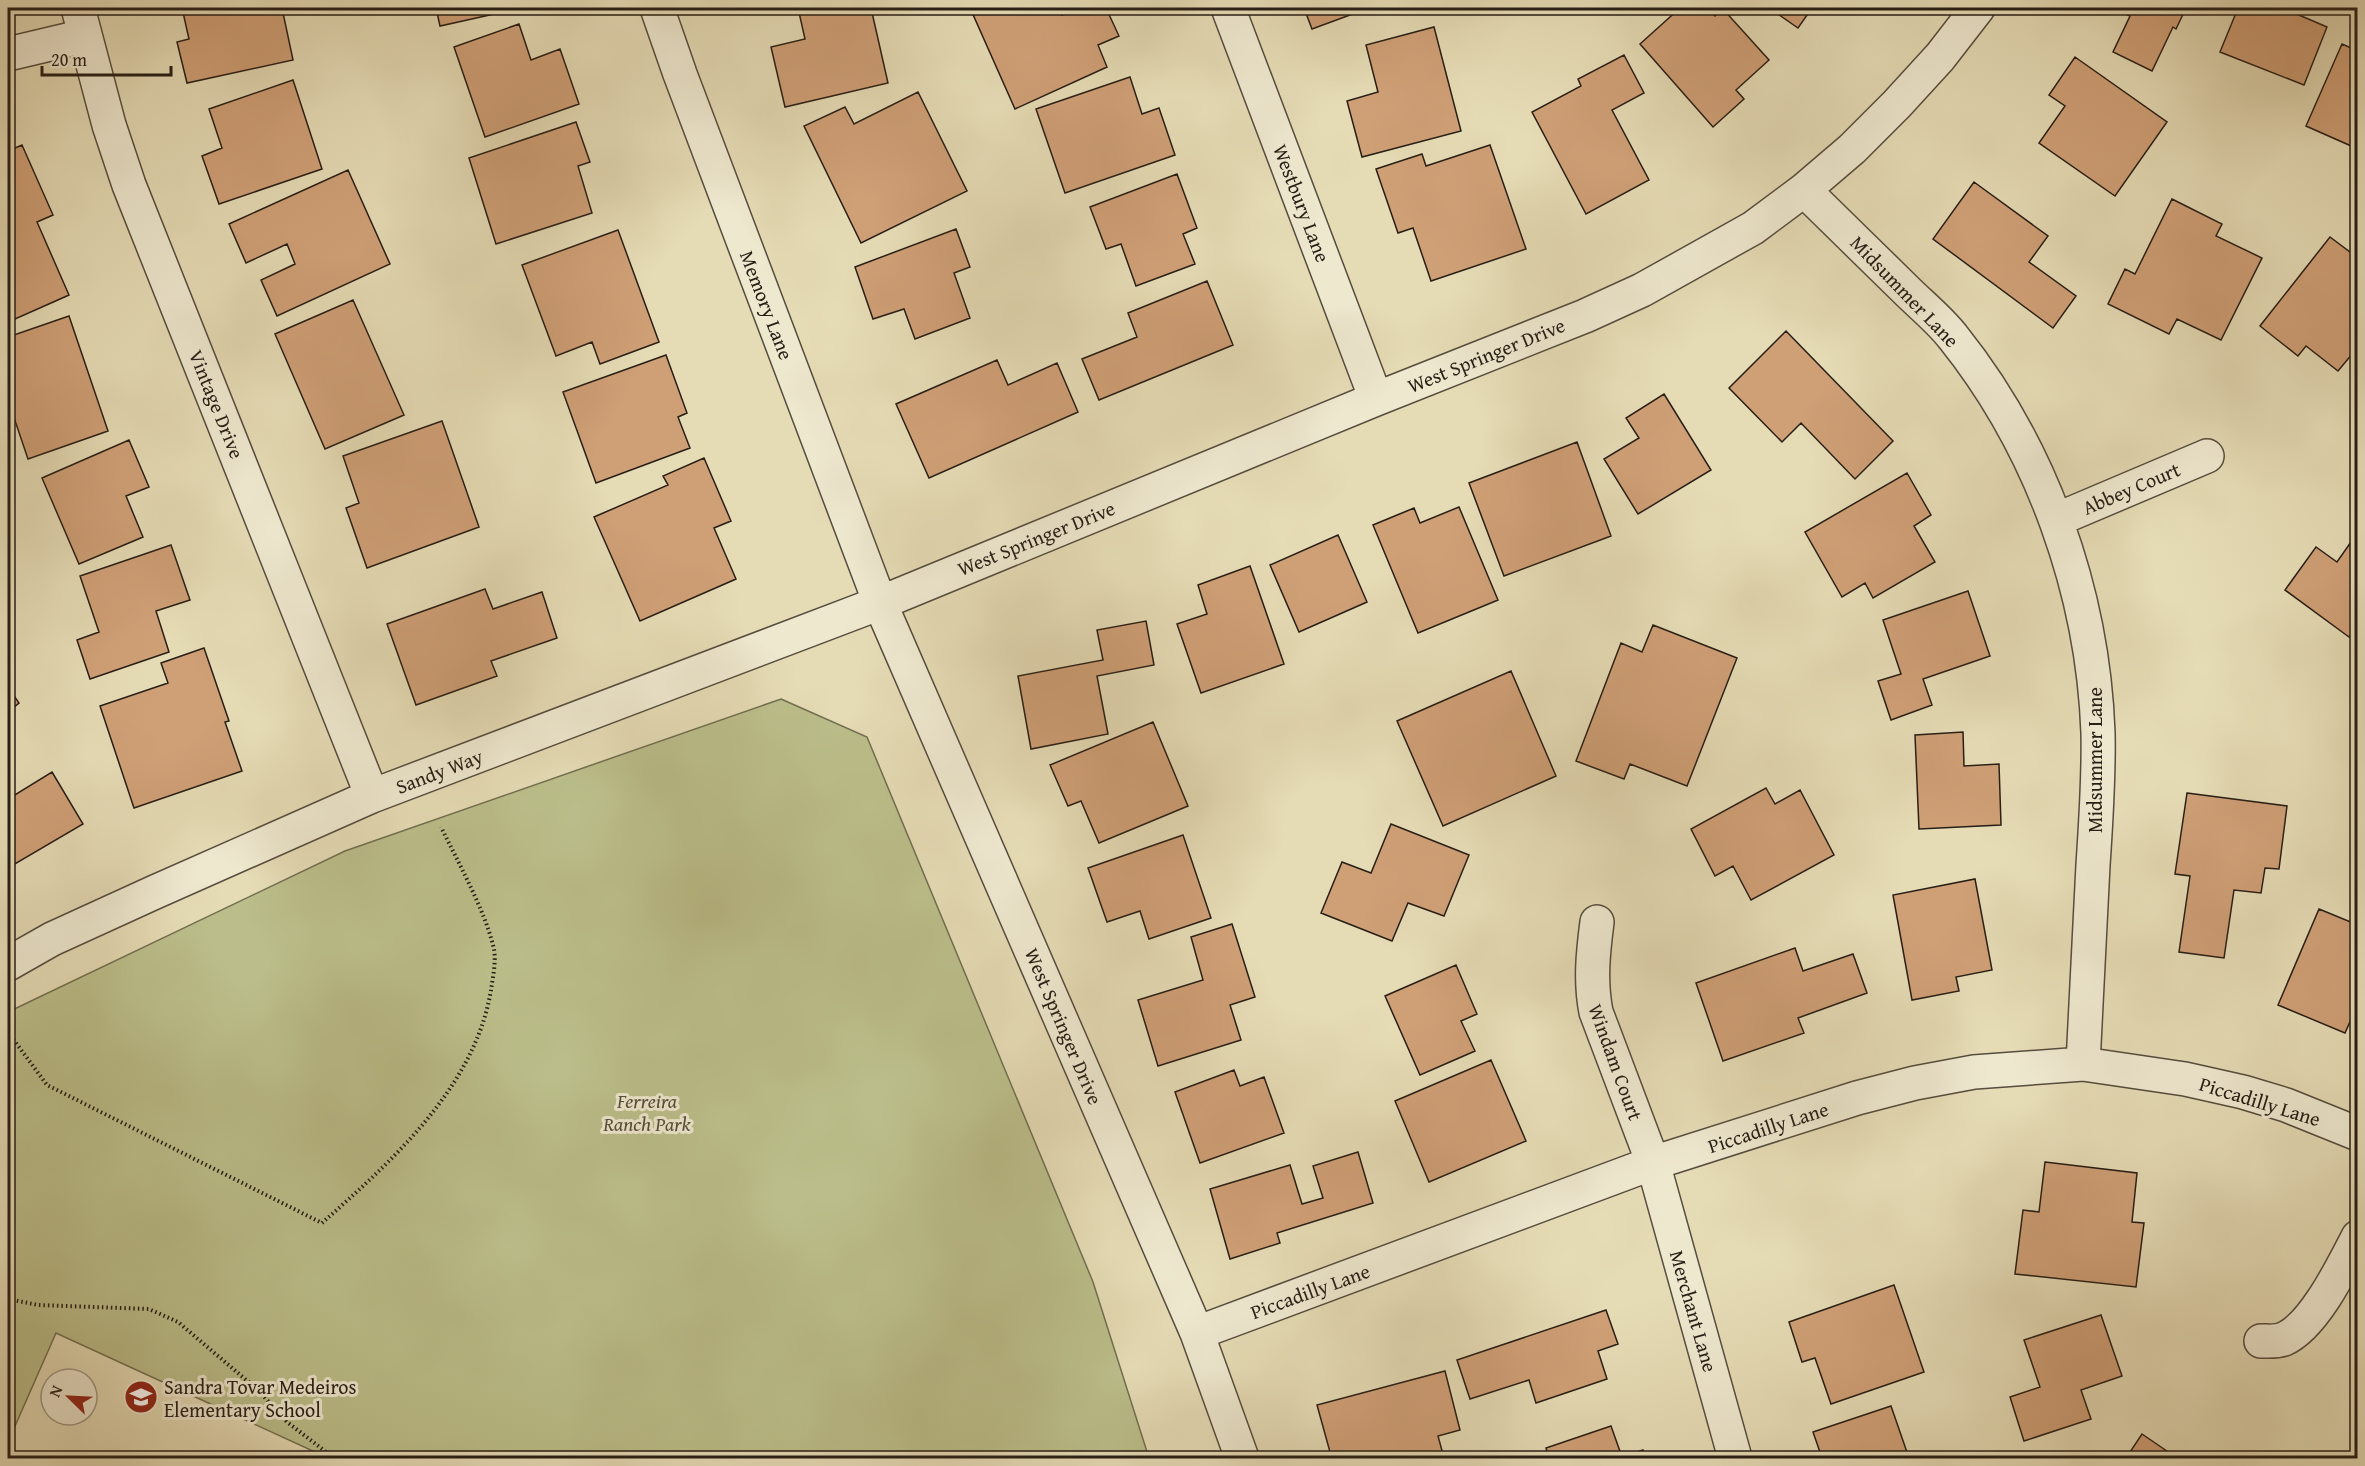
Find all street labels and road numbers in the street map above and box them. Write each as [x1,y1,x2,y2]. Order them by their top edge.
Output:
street label: Westbury Lane [1266,140,1338,266]
street label: Midsummer Lane [1844,228,1966,354]
street label: Memory Lane [733,246,801,364]
street label: West Springer Drive [1403,310,1569,400]
street label: Vintage Drive [182,345,252,463]
street label: Abbey Court [2078,454,2184,522]
street label: West Springer Drive [953,493,1119,583]
street label: Midsummer Lane [2080,687,2109,833]
street label: Sandy Way [391,741,487,801]
street label: West Springer Drive [1018,943,1110,1109]
street label: Windam Court [1582,1000,1650,1124]
street label: Piccadilly Lane [2196,1069,2324,1133]
street label: Piccadilly Lane [1704,1094,1832,1160]
street label: Merchant Lane [1663,1247,1725,1375]
street label: Piccadilly Lane [1246,1256,1374,1326]

